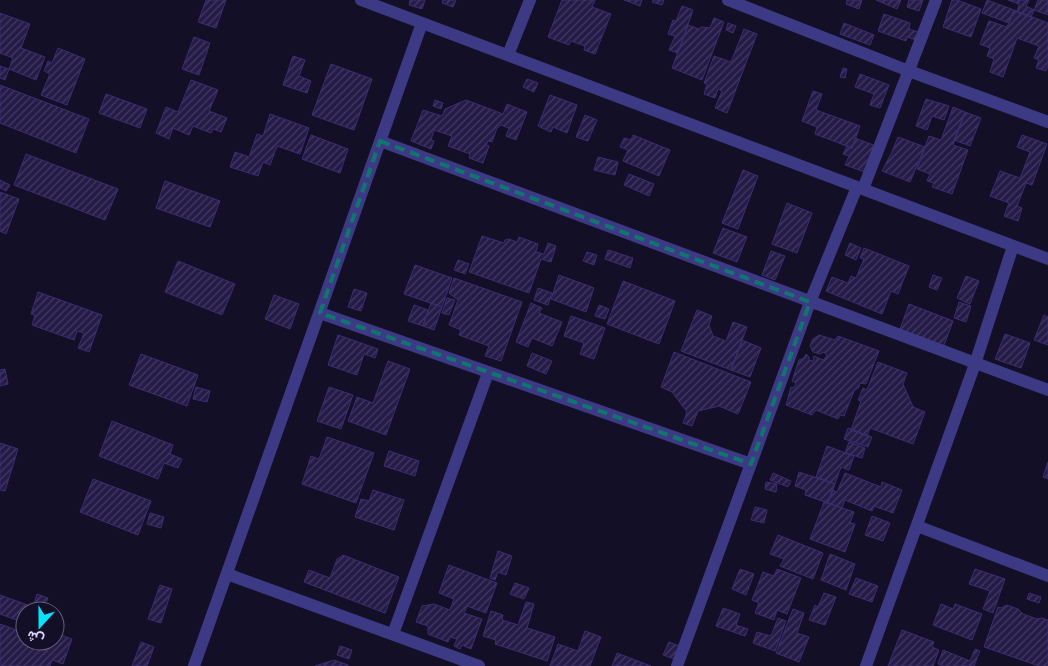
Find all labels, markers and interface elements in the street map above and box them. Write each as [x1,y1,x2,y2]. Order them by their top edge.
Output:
north arrow [15,601,65,651]
text: ش [24,626,47,650]

